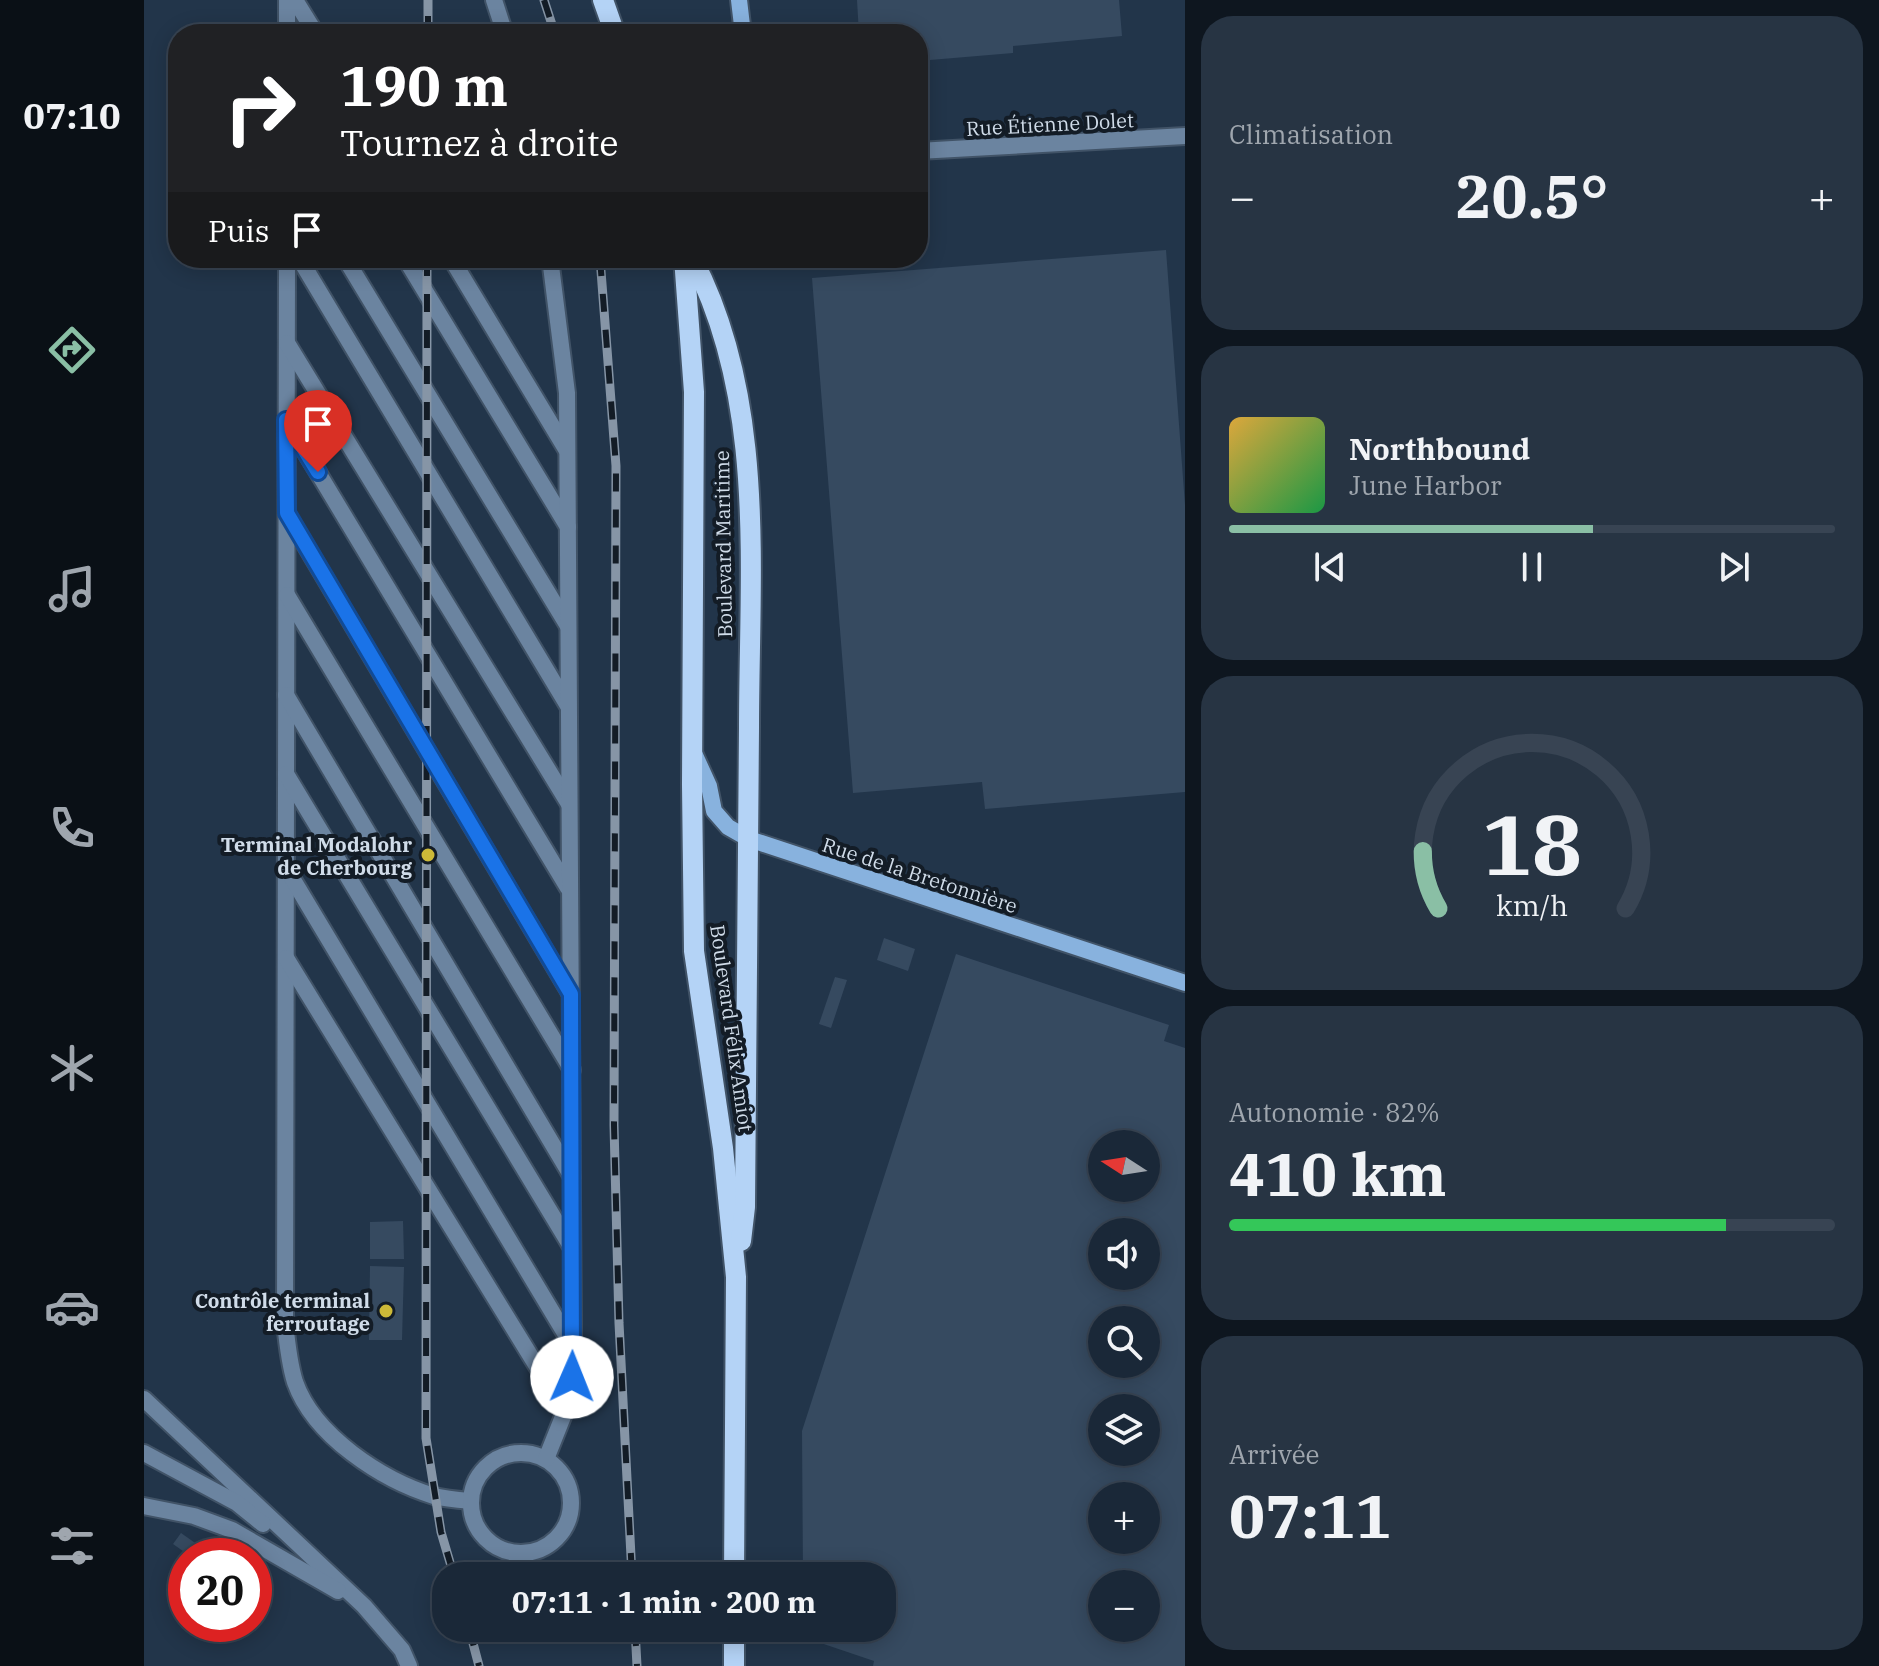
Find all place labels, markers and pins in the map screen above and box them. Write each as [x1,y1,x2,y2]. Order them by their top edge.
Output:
pin [284,390,352,472]
place label: Terminal Modalohr de Cherbourg [221,831,412,881]
marker: Terminal Modalohr de Cherbourg [419,846,437,864]
place label: Contrôle terminal ferroutage [195,1287,370,1337]
marker: Contrôle terminal ferroutage [377,1302,395,1320]

